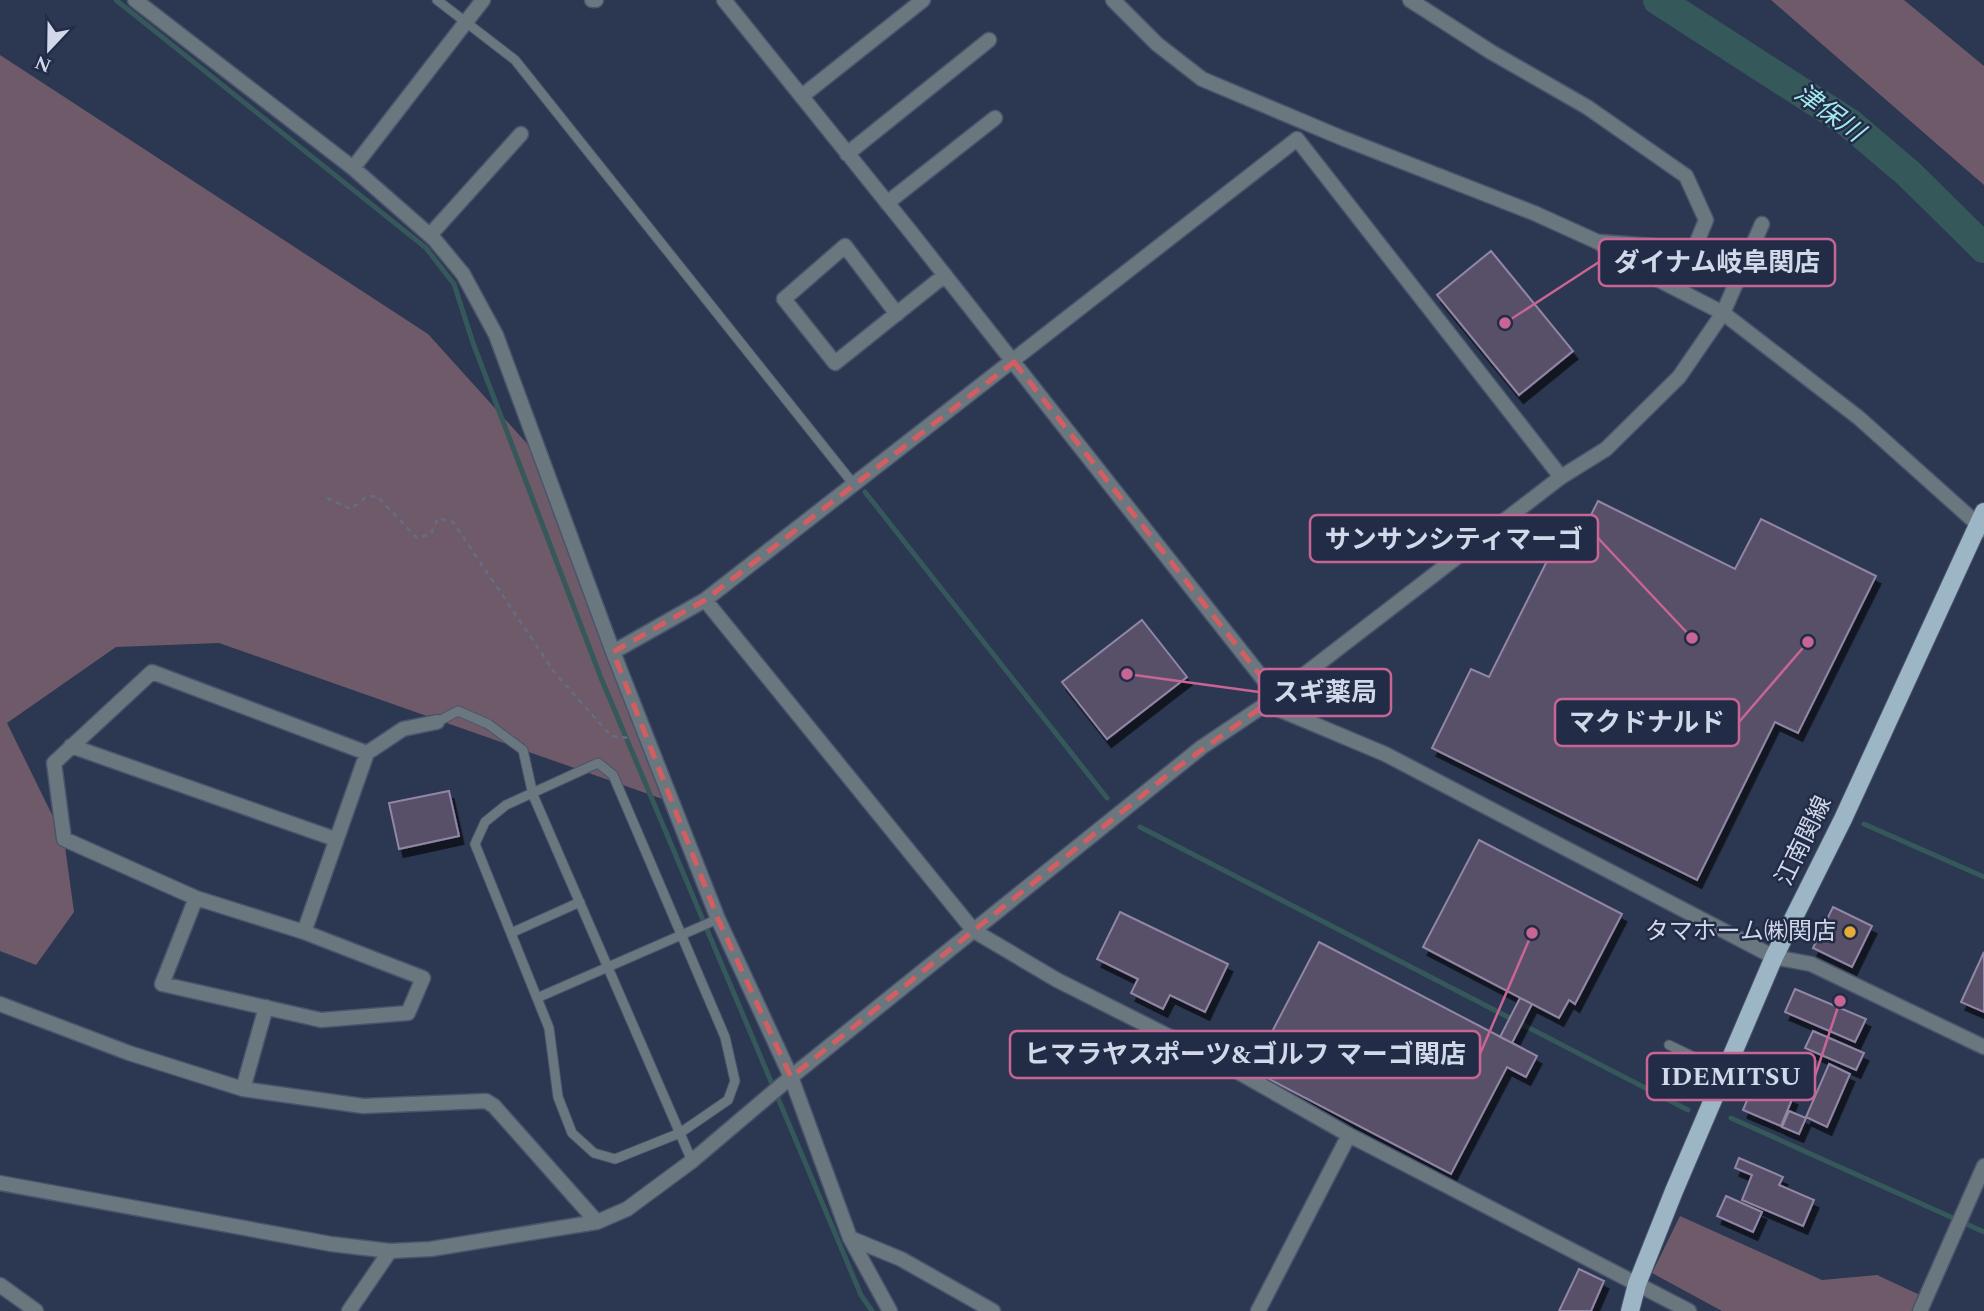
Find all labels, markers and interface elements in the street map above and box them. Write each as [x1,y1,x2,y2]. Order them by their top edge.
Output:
north arrow [14,14,84,84]
text: N [31,47,56,80]
water label: 津保川 [1786,74,1875,154]
callout: ダイナム岐阜関店 [1599,239,1835,286]
text: ダイナム岐阜関店 [1614,243,1820,283]
callout: サンサンシティマーゴ [1310,515,1598,562]
text: サンサンシティマーゴ [1325,520,1583,560]
callout: スギ薬局 [1259,669,1391,716]
text: スギ薬局 [1273,673,1377,713]
callout: マクドナルド [1555,699,1739,746]
text: マクドナルド [1569,703,1725,743]
street label: 江南関線 [1767,790,1841,892]
place label: タマホーム㈱関店 [1645,914,1836,950]
marker: タマホーム㈱関店 [1842,924,1858,940]
callout: ヒマラヤスポーツ&ゴルフ マーゴ関店 [1010,1031,1480,1078]
text: ヒマラヤスポーツ&ゴルフ マーゴ関店 [1024,1035,1466,1075]
callout: IDEMITSU [1647,1053,1815,1100]
text: IDEMITSU [1661,1057,1801,1097]

